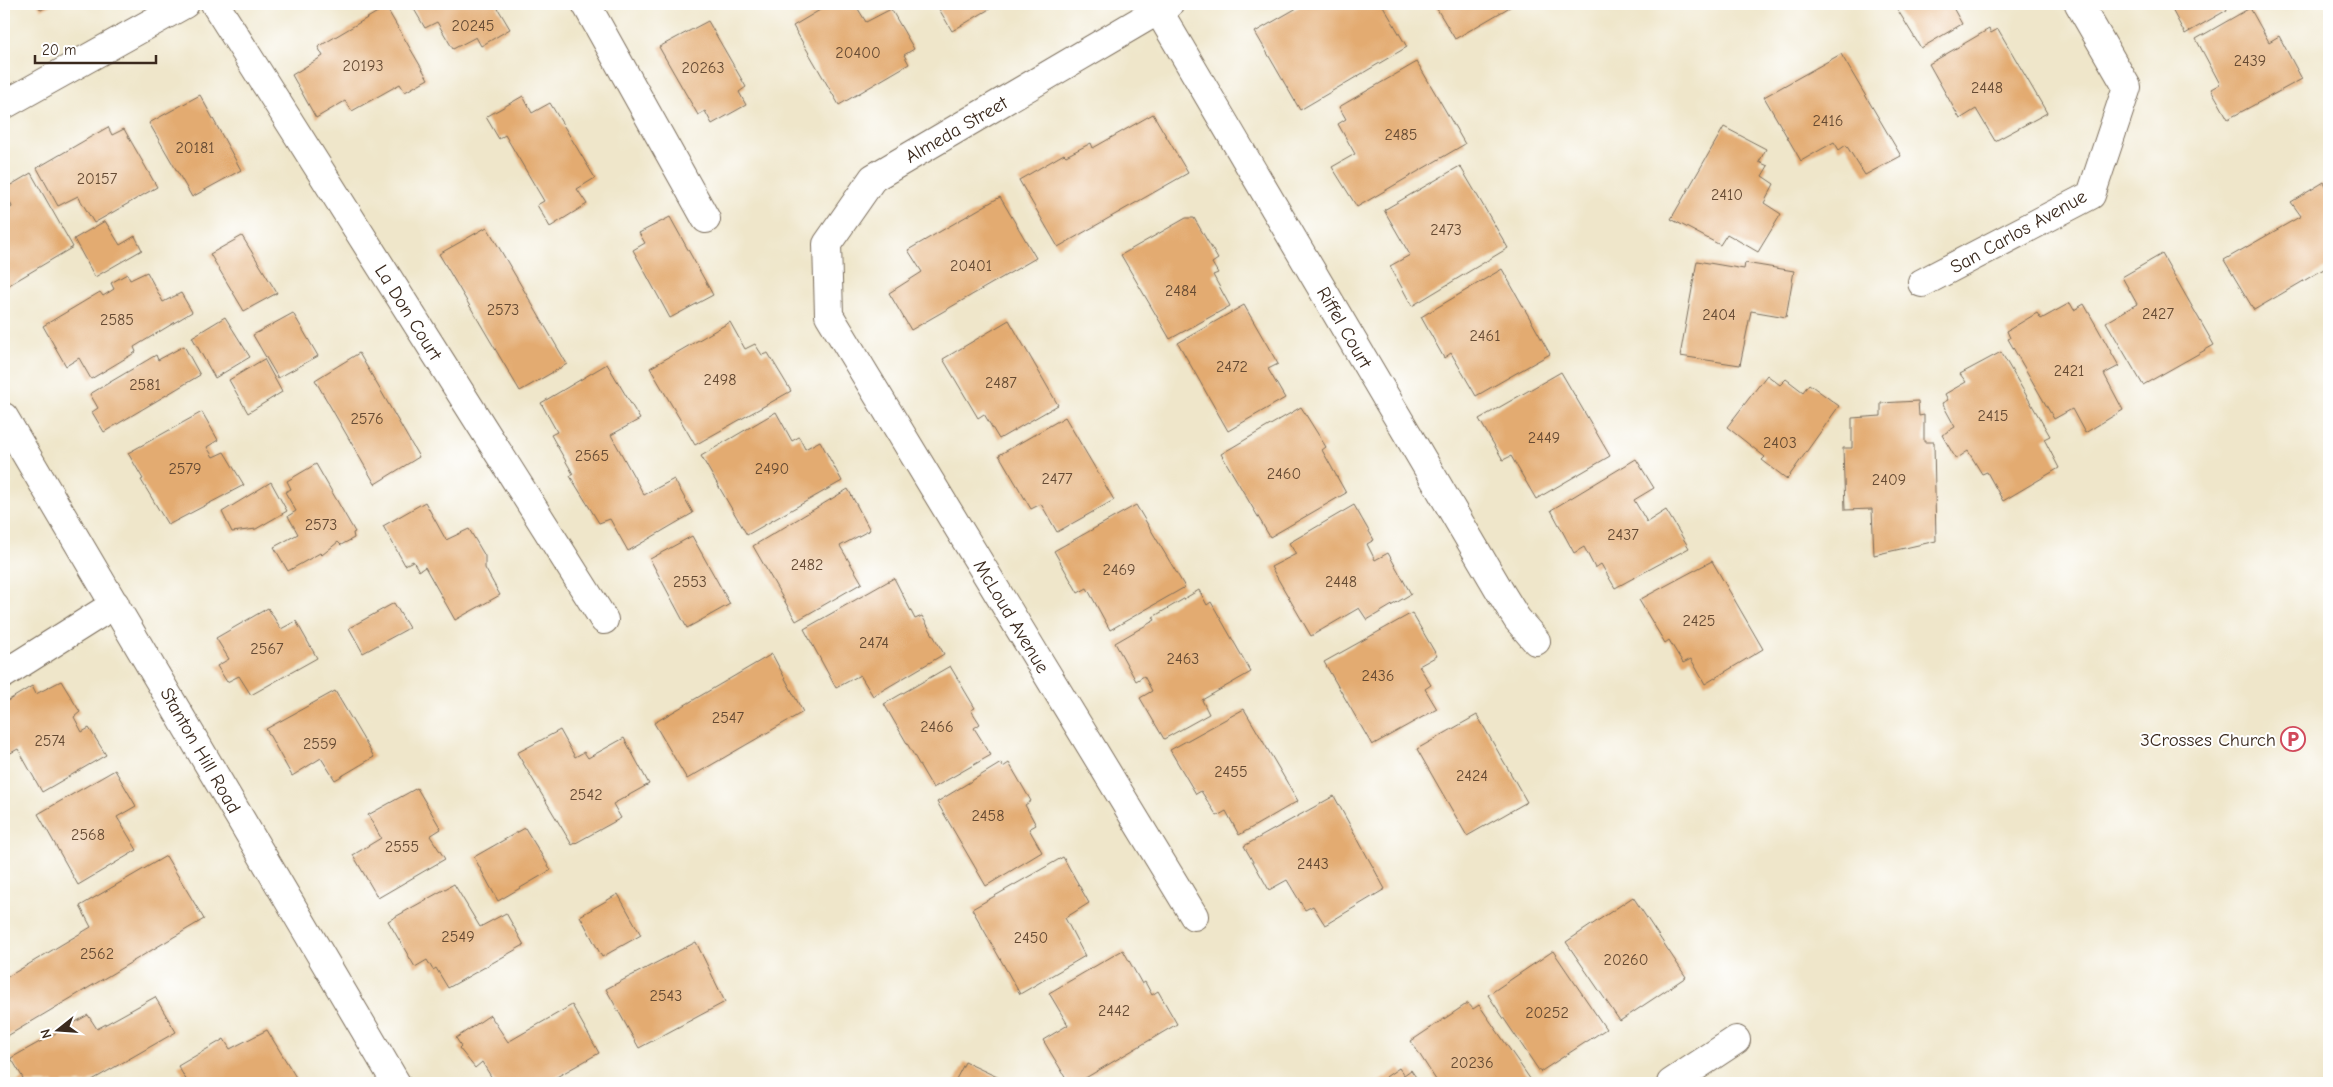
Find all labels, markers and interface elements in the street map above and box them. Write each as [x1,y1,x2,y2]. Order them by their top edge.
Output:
house number: 20245 [452,17,494,35]
scale bar [35,32,156,64]
text: 20 m [42,41,76,59]
house number: 20400 [835,44,881,62]
house number: 2439 [2234,52,2266,70]
house number: 20193 [342,57,384,75]
house number: 20263 [681,59,725,77]
house number: 2448 [1971,79,2003,97]
street label: Almeda Street [902,92,1012,168]
house number: 2416 [1812,112,1844,130]
house number: 2485 [1385,126,1417,144]
house number: 20181 [175,139,215,157]
house number: 20157 [77,170,118,188]
street label: San Carlos Avenue [1947,185,2090,278]
house number: 2410 [1711,186,1743,204]
house number: 2473 [1430,221,1462,239]
house number: 20401 [950,257,992,275]
street label: La Don Court [370,261,447,365]
house number: 2484 [1165,282,1197,300]
street label: Riffel Court [1312,283,1377,373]
house number: 2573 [487,301,519,319]
house number: 2427 [2142,305,2174,323]
house number: 2404 [1702,306,1736,324]
house number: 2585 [100,311,134,329]
house number: 2461 [1469,327,1501,345]
house number: 2472 [1216,358,1248,376]
house number: 2421 [2054,362,2084,380]
house number: 2498 [704,371,736,389]
house number: 2487 [985,374,1017,392]
house number: 2581 [129,376,161,394]
house number: 2415 [1977,407,2009,425]
house number: 2576 [350,410,384,428]
house number: 2449 [1528,429,1560,447]
house number: 2403 [1763,434,1797,452]
house number: 2565 [575,447,609,465]
house number: 2579 [168,460,202,478]
house number: 2490 [755,460,789,478]
house number: 2460 [1267,465,1301,483]
house number: 2477 [1041,470,1073,488]
house number: 2409 [1872,471,1906,489]
house number: 2573 [305,516,337,534]
house number: 2437 [1607,526,1639,544]
house number: 2482 [791,556,823,574]
street label: McLoud Avenue [969,556,1054,677]
house number: 2469 [1102,561,1136,579]
house number: 2553 [673,573,707,591]
house number: 2448 [1325,573,1357,591]
house number: 2425 [1682,612,1716,630]
house number: 2474 [859,634,889,652]
house number: 2567 [250,640,284,658]
house number: 2463 [1167,650,1199,668]
house number: 2436 [1362,667,1394,685]
street label: Stanton Hill Road [155,684,245,817]
house number: 2547 [712,709,745,727]
house number: 2466 [920,718,954,736]
parking icon: 3Crosses Church [2280,726,2306,752]
place label: 3Crosses Church [2140,729,2276,751]
house number: 2574 [34,732,66,750]
house number: 2559 [303,735,337,753]
house number: 2455 [1214,763,1248,781]
house number: 2424 [1456,767,1488,785]
house number: 2542 [569,786,603,804]
house number: 2458 [972,807,1004,825]
house number: 2568 [71,826,105,844]
house number: 2555 [385,838,419,856]
house number: 2443 [1297,855,1329,873]
house number: 2549 [441,928,475,946]
house number: 2450 [1014,929,1048,947]
house number: 2562 [80,945,114,963]
house number: 20260 [1604,951,1648,969]
house number: 2543 [650,987,682,1005]
house number: 2442 [1098,1002,1130,1020]
north arrow [32,1004,82,1054]
house number: 20252 [1525,1004,1569,1022]
text: N [37,1027,56,1041]
house number: 20236 [1450,1054,1494,1072]

